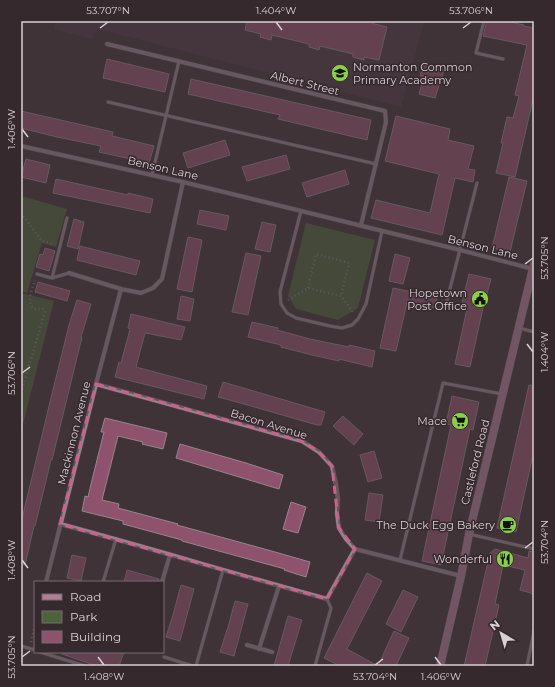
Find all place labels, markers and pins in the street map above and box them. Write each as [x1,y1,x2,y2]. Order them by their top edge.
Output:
place label: Normanton Common Primary Academy [353,60,472,87]
school or university icon: Normanton Common Primary Academy [330,63,350,83]
place label: Hopetown Post Office [407,286,467,313]
public building icon: Hopetown Post Office [470,289,490,309]
supermarket icon: Mace [450,411,470,431]
place label: Mace [417,414,447,428]
cafe icon: The Duck Egg Bakery [498,515,518,535]
place label: The Duck Egg Bakery [376,518,495,532]
restaurant icon: Wonderful [495,549,515,569]
place label: Wonderful [433,552,492,566]

